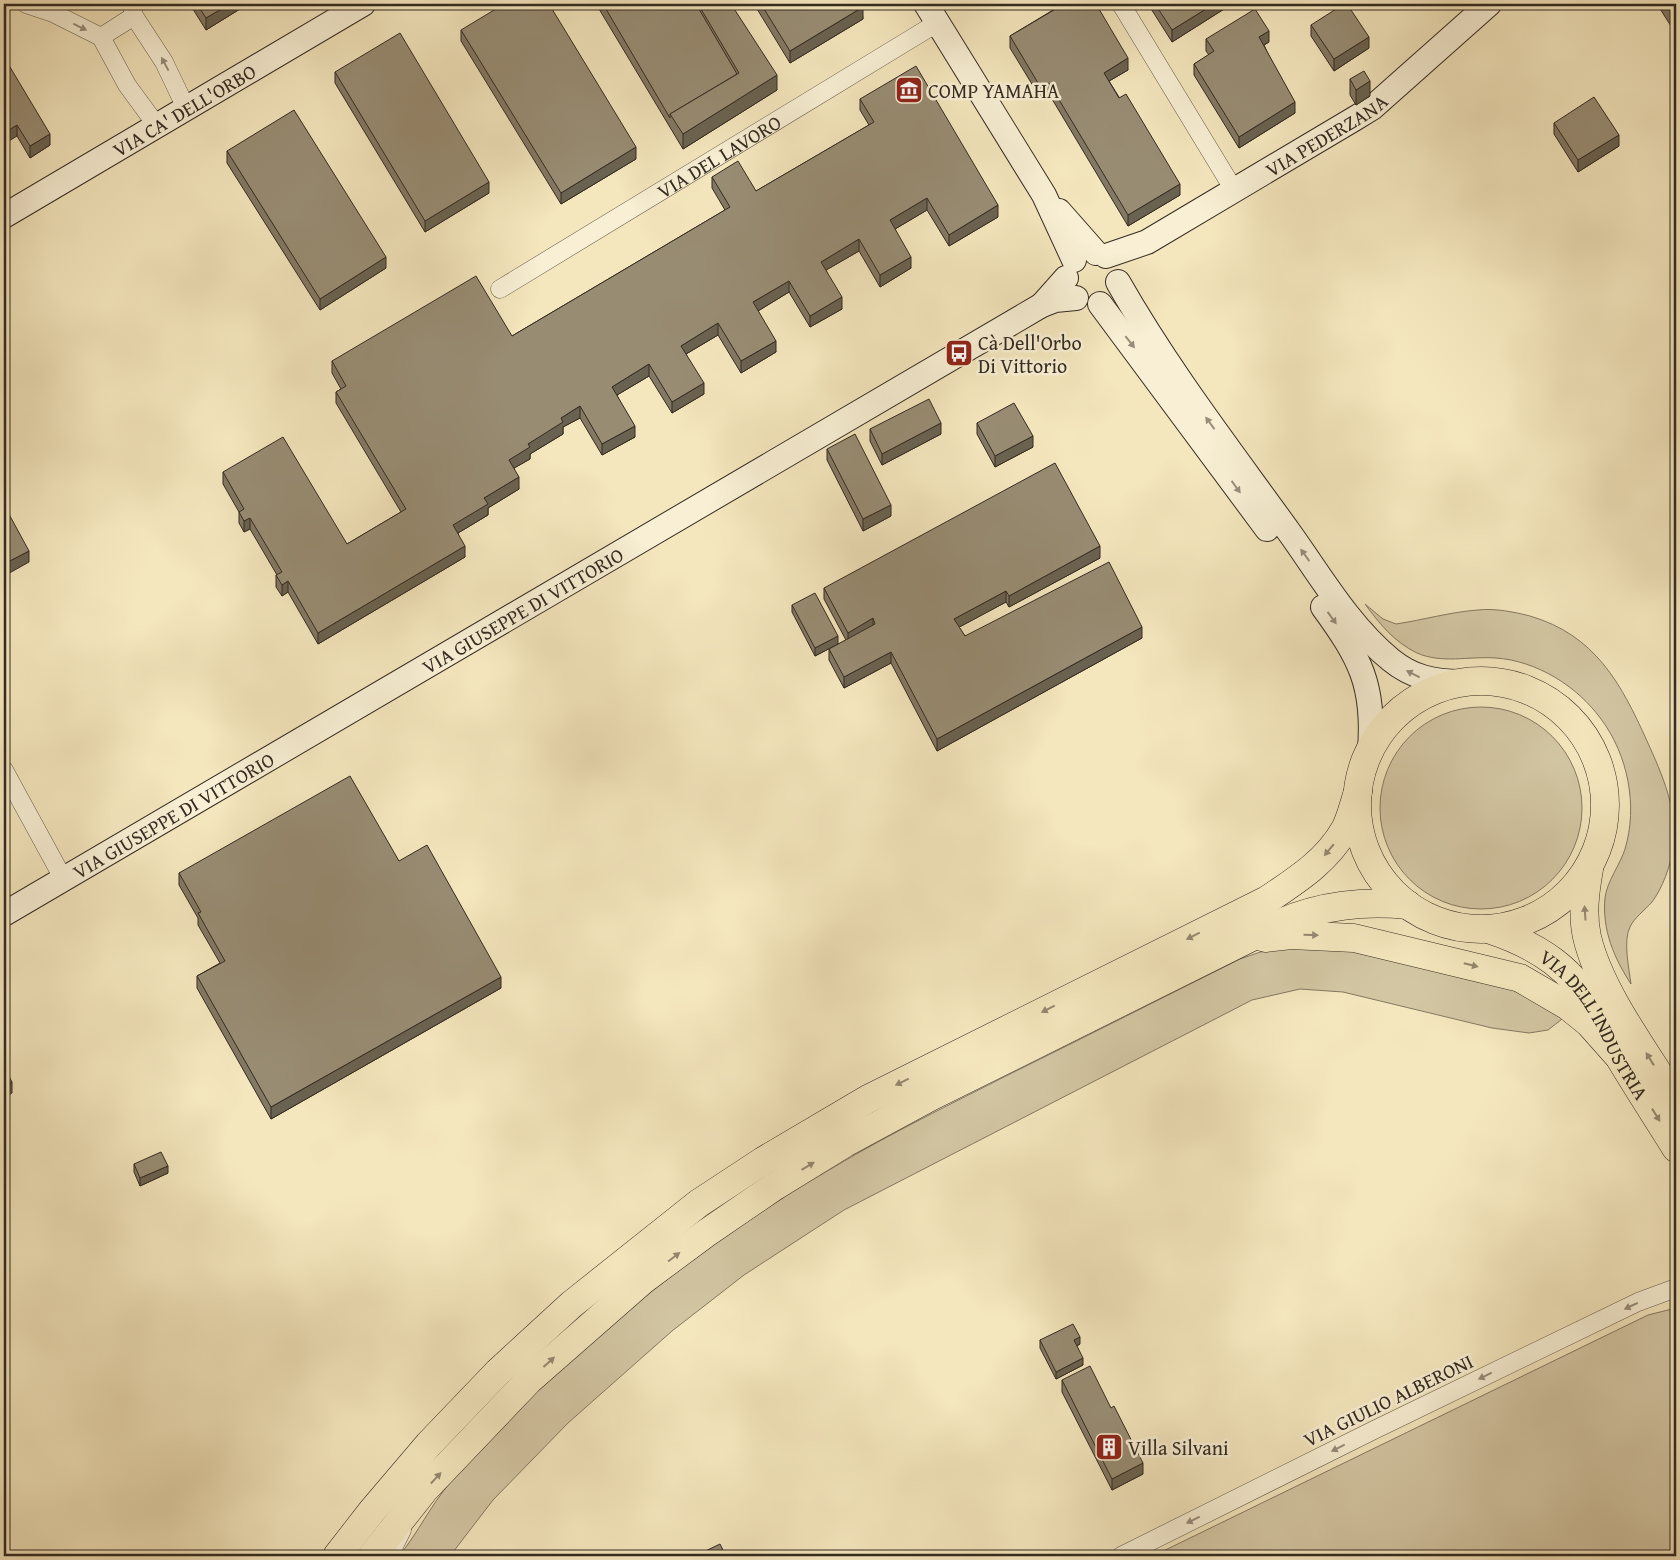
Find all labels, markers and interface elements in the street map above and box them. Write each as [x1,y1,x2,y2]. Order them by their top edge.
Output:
one-way arrow [73,23,87,31]
street label: VIA CA' DELL'ORBO [107,56,261,163]
one-way arrow [161,57,169,72]
museum icon: COMP YAMAHA [894,75,924,105]
place label: COMP YAMAHA [928,76,1059,105]
street label: VIA PEDERZANA [1259,87,1394,183]
street label: VIA DEL LAVORO [651,107,786,205]
place label: Cà Dell'Orbo Di Vittorio [978,328,1082,380]
one-way arrow [1124,335,1135,348]
bus stop icon: Cà Dell'Orbo Di Vittorio [944,338,974,368]
one-way arrow [1205,416,1215,430]
one-way arrow [1231,480,1241,494]
street label: VIA GIUSEPPE DI VITTORIO [416,539,629,680]
one-way arrow [1300,549,1311,562]
one-way arrow [1327,611,1337,625]
one-way arrow [1406,670,1421,678]
street label: VIA GIUSEPPE DI VITTORIO [67,744,279,885]
one-way arrow [1324,844,1335,857]
one-way arrow [1580,905,1588,921]
one-way arrow [1304,931,1320,939]
one-way arrow [1186,933,1200,941]
street label: VIA DELL'INDUSTRIA [1534,942,1656,1105]
one-way arrow [1463,961,1478,969]
one-way arrow [1041,1005,1055,1013]
one-way arrow [1646,1053,1655,1066]
one-way arrow [895,1078,909,1086]
one-way arrow [1651,1108,1660,1122]
one-way arrow [802,1161,815,1170]
one-way arrow [667,1252,680,1263]
one-way arrow [1624,1302,1638,1310]
street label: VIA GIULIO ALBERONI [1298,1346,1478,1454]
one-way arrow [543,1356,555,1368]
one-way arrow [1477,1372,1492,1381]
building icon: Villa Silvani [1094,1432,1124,1462]
place label: Villa Silvani [1128,1433,1229,1462]
one-way arrow [1331,1443,1346,1452]
one-way arrow [430,1472,442,1484]
one-way arrow [1186,1517,1200,1525]

